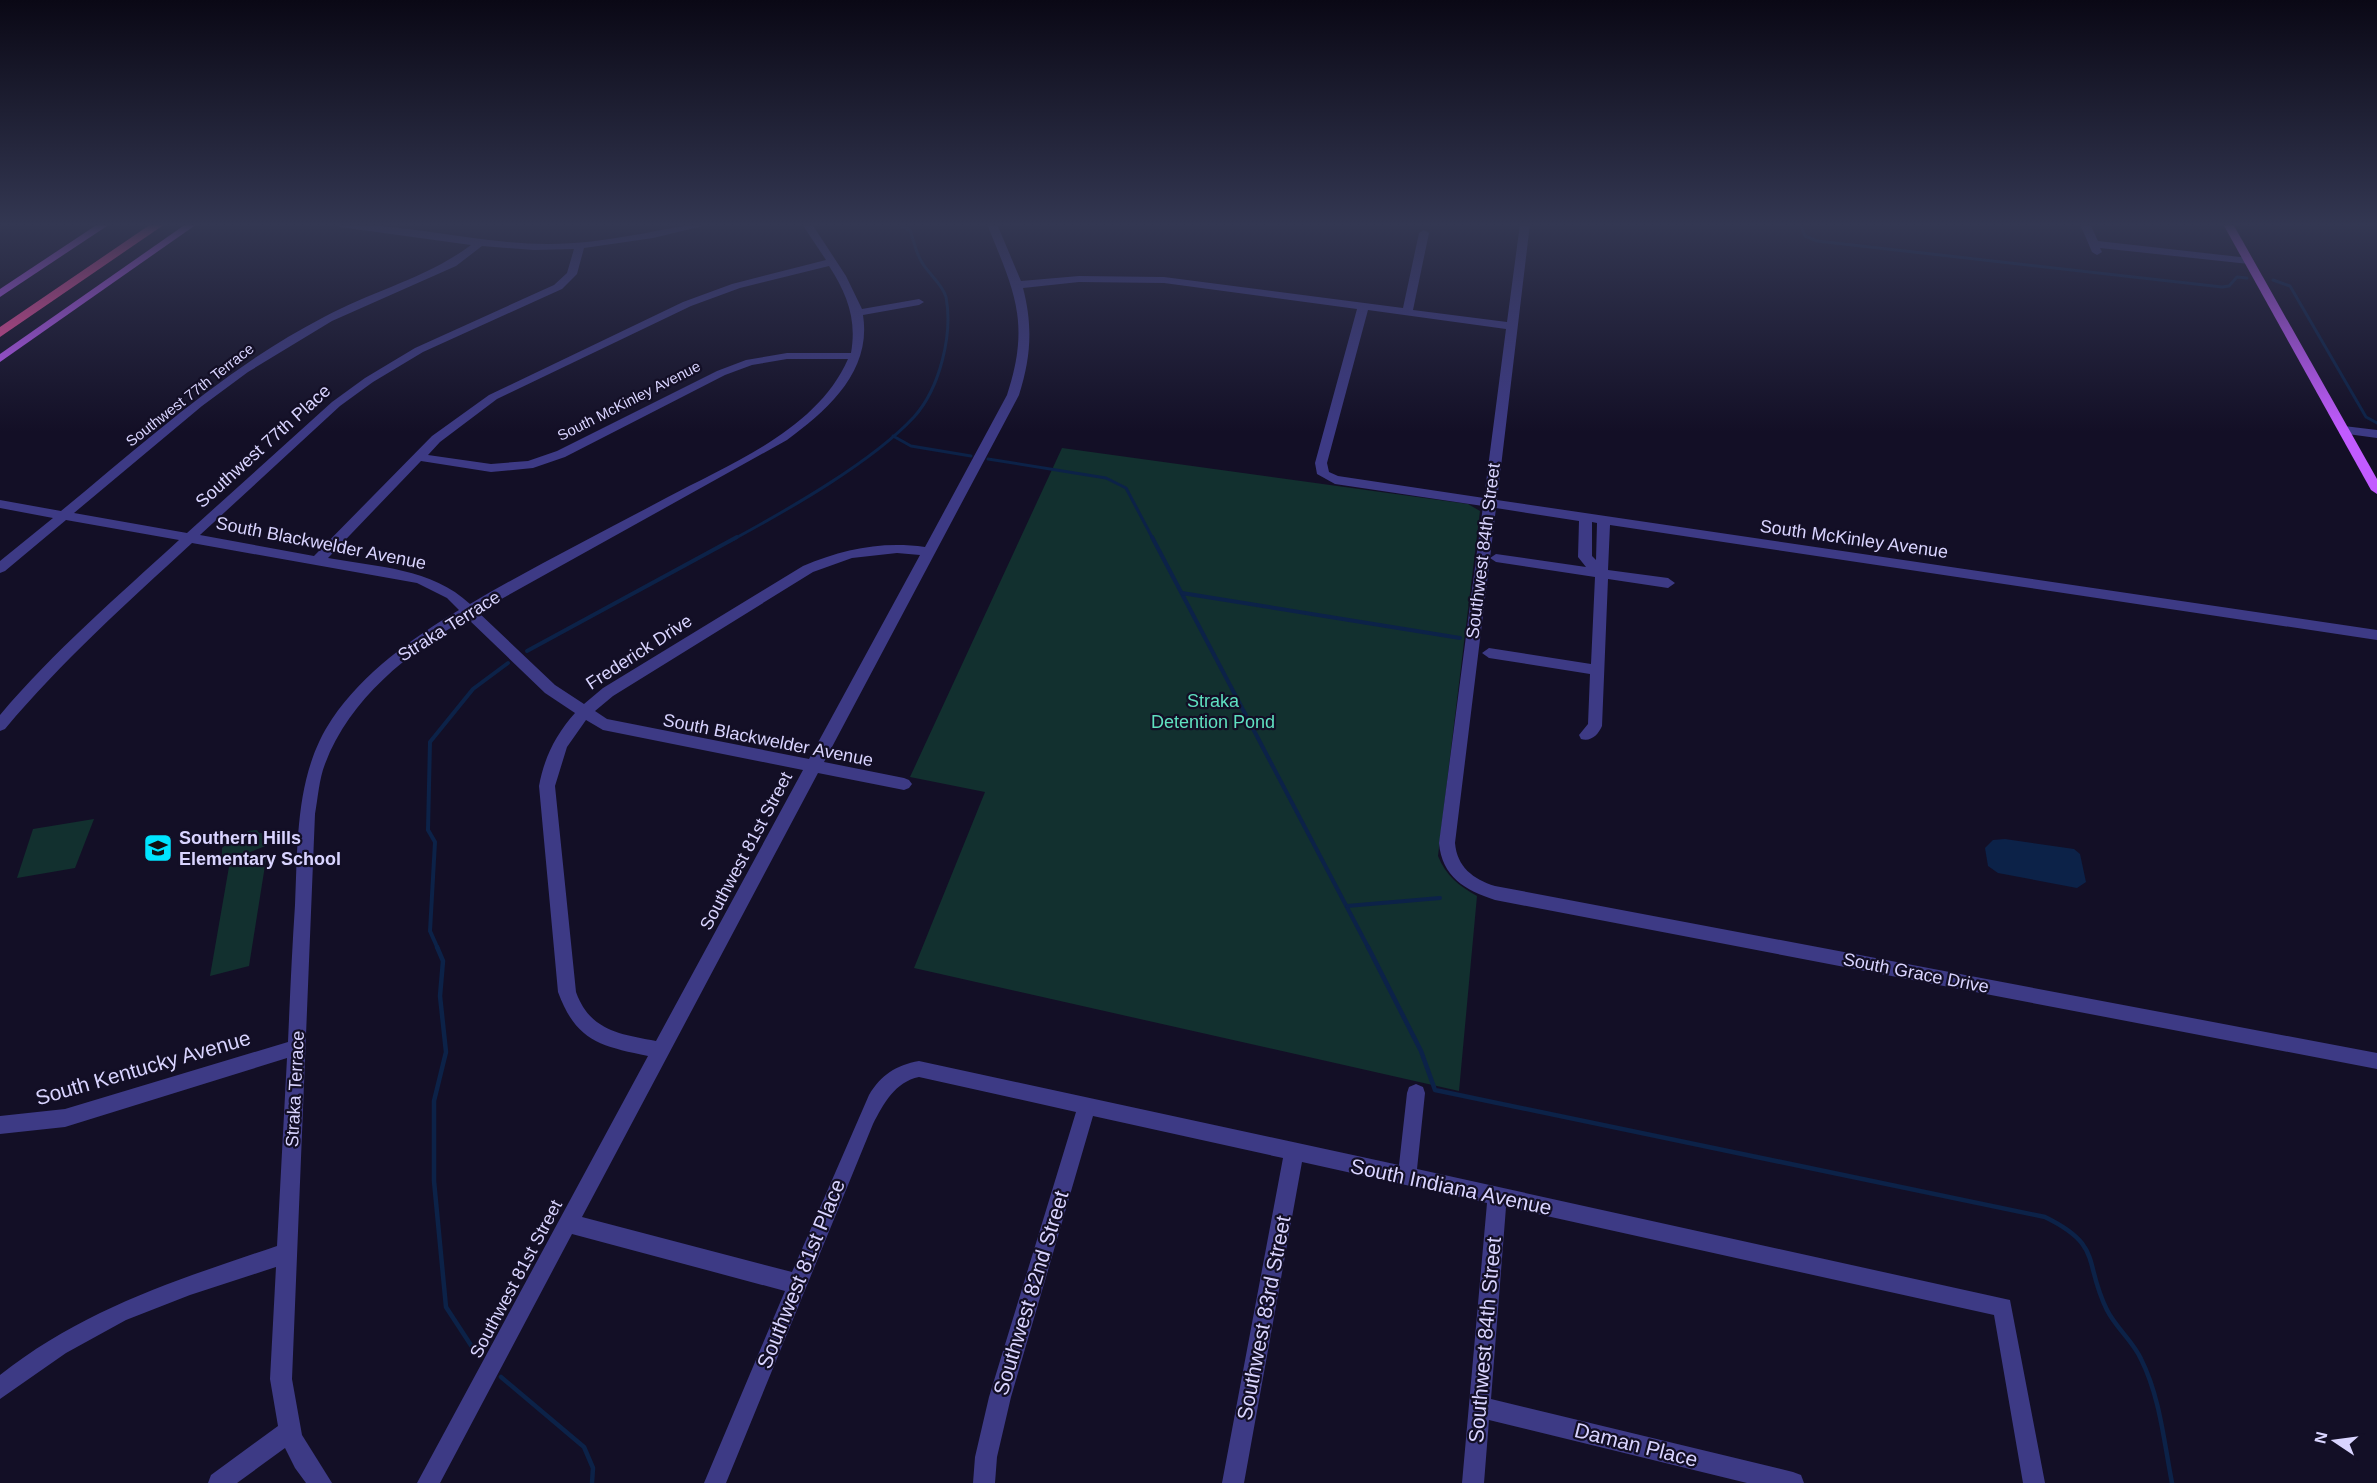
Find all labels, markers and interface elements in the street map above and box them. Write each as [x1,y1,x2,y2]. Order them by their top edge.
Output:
street label: Southwest 77th Terrace [122,339,257,450]
street label: South McKinley Avenue [554,357,703,444]
street label: Southwest 77th Place [192,380,334,512]
street label: Southwest 84th Street [1462,462,1504,640]
street label: South Blackwelder Avenue [214,513,428,573]
street label: South McKinley Avenue [1759,516,1949,562]
street label: Straka Terrace [394,587,504,665]
street label: Frederick Drive [582,610,696,694]
park label: Straka Detention Pond [1151,691,1275,732]
street label: South Blackwelder Avenue [661,710,875,770]
street label: Southwest 81st Street [696,769,796,933]
place label: Southern Hills Elementary School [179,828,341,869]
school or university icon: Southern Hills Elementary School [142,832,174,864]
street label: South Grace Drive [1841,949,1991,997]
street label: South Kentucky Avenue [33,1026,253,1109]
street label: Straka Terrace [282,1030,308,1148]
street label: South Indiana Avenue [1348,1154,1554,1219]
street label: Southwest 81st Place [752,1176,849,1372]
street label: Southwest 82nd Street [988,1188,1073,1398]
street label: Southwest 81st Street [466,1197,566,1361]
street label: Southwest 83rd Street [1232,1214,1295,1422]
street label: Southwest 84th Street [1464,1236,1505,1444]
north arrow [2305,1411,2365,1471]
street label: Daman Place [1572,1418,1700,1471]
text: N [2311,1430,2330,1445]

